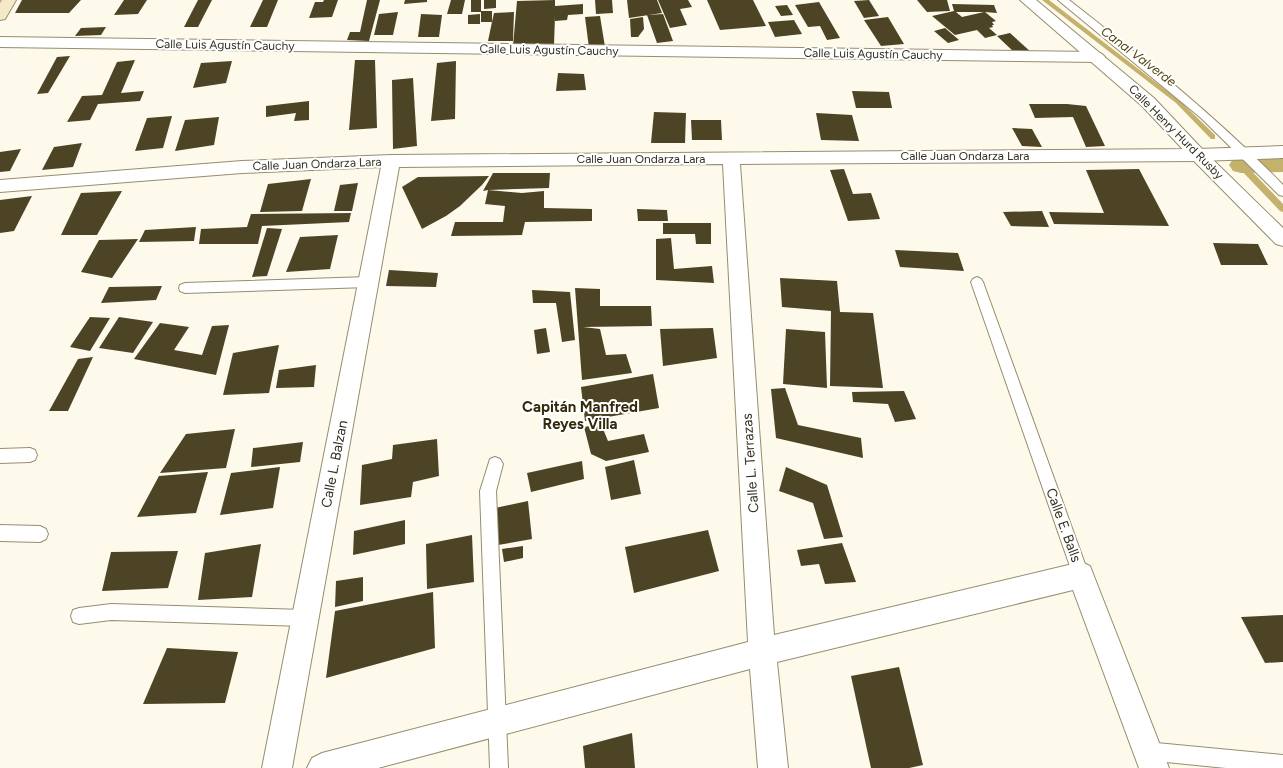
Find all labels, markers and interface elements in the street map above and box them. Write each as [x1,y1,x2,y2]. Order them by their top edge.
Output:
water label: Canal Valverde [1098,23,1179,89]
street label: Calle Luis Agustín Cauchy [155,37,295,53]
street label: Calle Luis Agustín Cauchy [479,42,619,58]
street label: Calle Luis Agustín Cauchy [803,46,943,62]
street label: Calle Henry Hurd Rusby [1126,82,1227,183]
street label: Calle Juan Ondarza Lara [901,149,1029,163]
street label: Calle Juan Ondarza Lara [577,152,705,166]
street label: Calle Juan Ondarza Lara [252,155,382,173]
district label: Capitán Manfred Reyes Villa [522,398,638,433]
street label: Calle L. Terrazas [739,413,762,513]
street label: Calle L. Balzan [318,419,351,509]
street label: Calle E. Balls [1042,486,1085,565]

